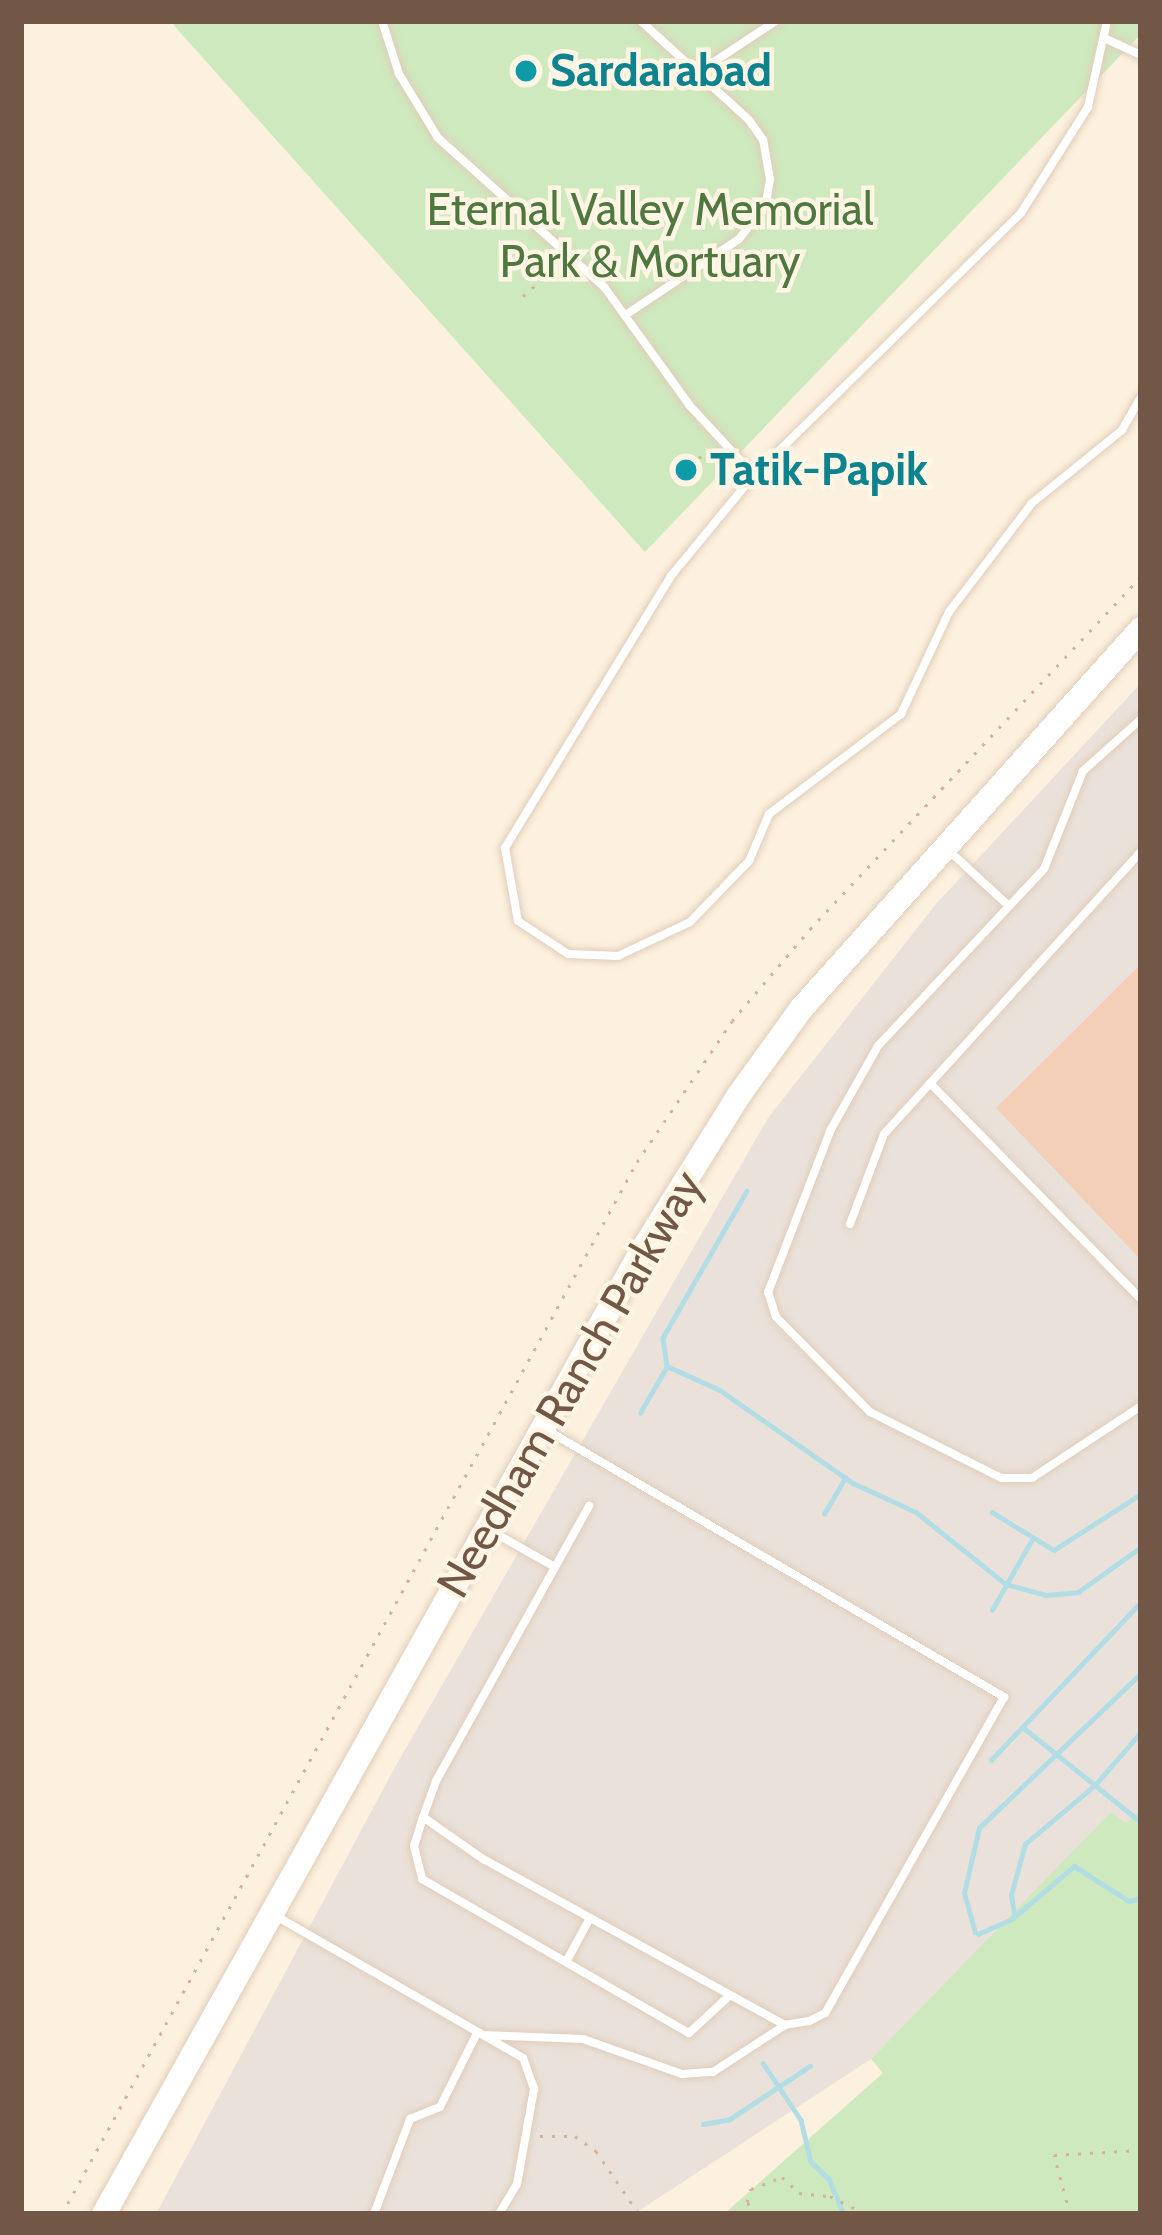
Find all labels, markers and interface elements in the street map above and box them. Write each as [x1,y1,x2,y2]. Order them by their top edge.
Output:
place label: Sardarabad [550,44,772,98]
marker: Sardarabad [513,58,539,84]
park label: Eternal Valley Memorial Park & Mortuary [426,183,874,289]
place label: Tatik-Papik [710,443,928,497]
marker: Tatik-Papik [673,457,699,483]
street label: Needham Ranch Parkway [426,1161,714,1607]

